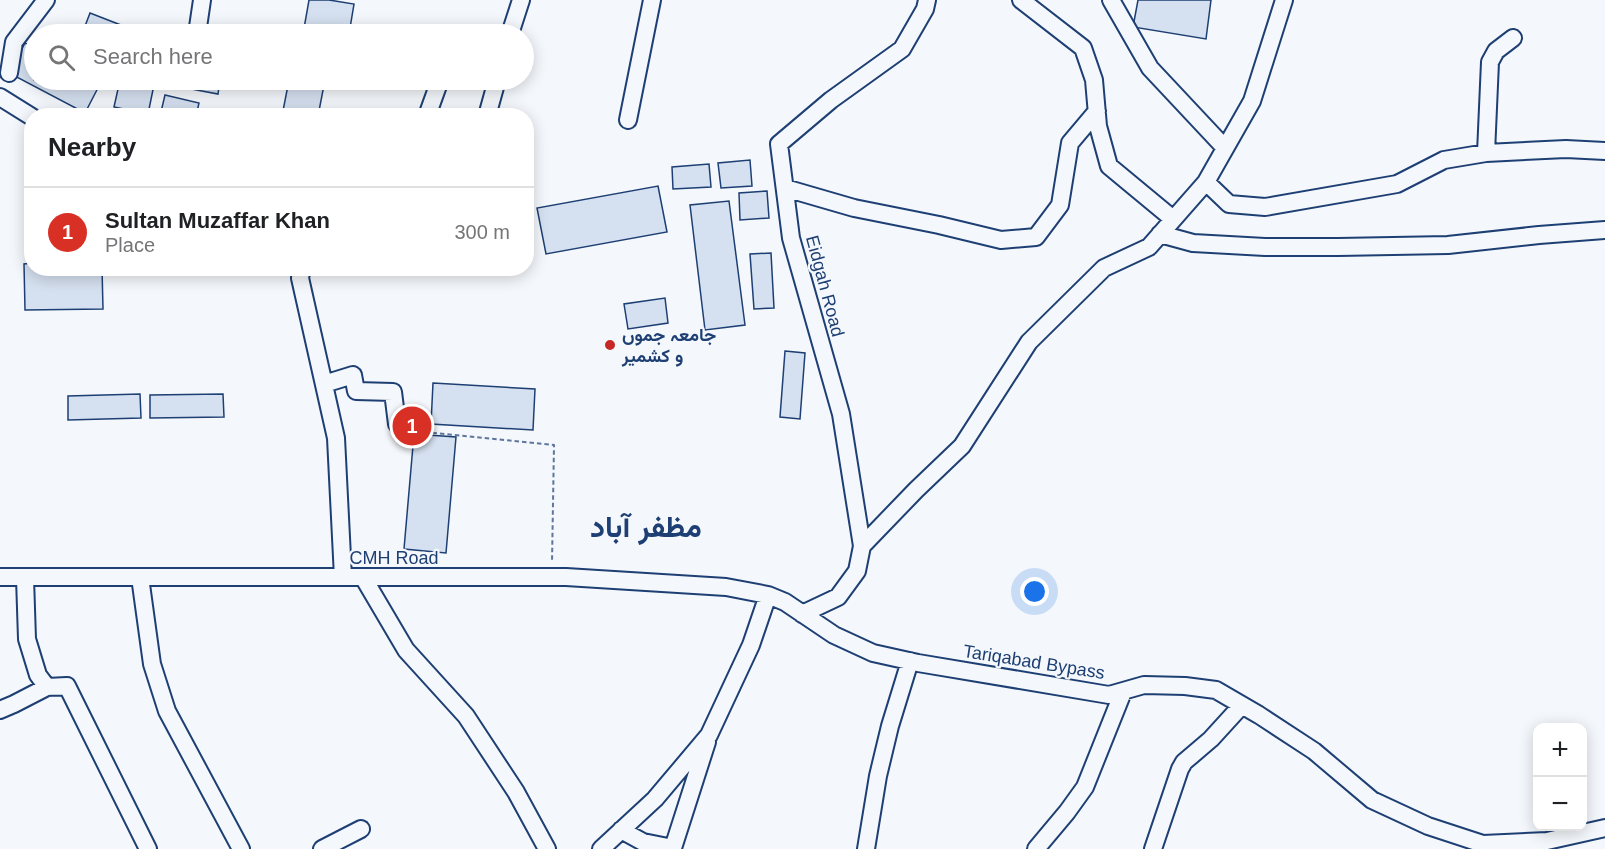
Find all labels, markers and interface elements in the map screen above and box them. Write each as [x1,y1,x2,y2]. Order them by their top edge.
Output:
search box [24,24,534,90]
icon: search [45,41,78,74]
text: Search here [93,44,213,69]
text: Nearby [48,132,136,162]
text: Sultan Muzaffar Khan [105,208,330,233]
text: 1 [62,221,73,243]
text: 300 m [454,221,510,243]
street label: Eidgah Road [802,233,848,339]
text: Place [105,234,155,256]
place label: جامعہ جموں و کشمیر [621,325,716,367]
marker: جامعہ جموں و کشمیر [603,338,617,352]
pin: 1 [392,404,432,448]
district label: مظفر آباد [590,510,702,545]
street label: CMH Road [349,548,439,568]
your location [1020,577,1049,606]
street label: Tariqabad Bypass [962,641,1106,683]
map controls [1533,723,1587,831]
button: + [1533,723,1587,777]
button: − [1533,777,1587,831]

